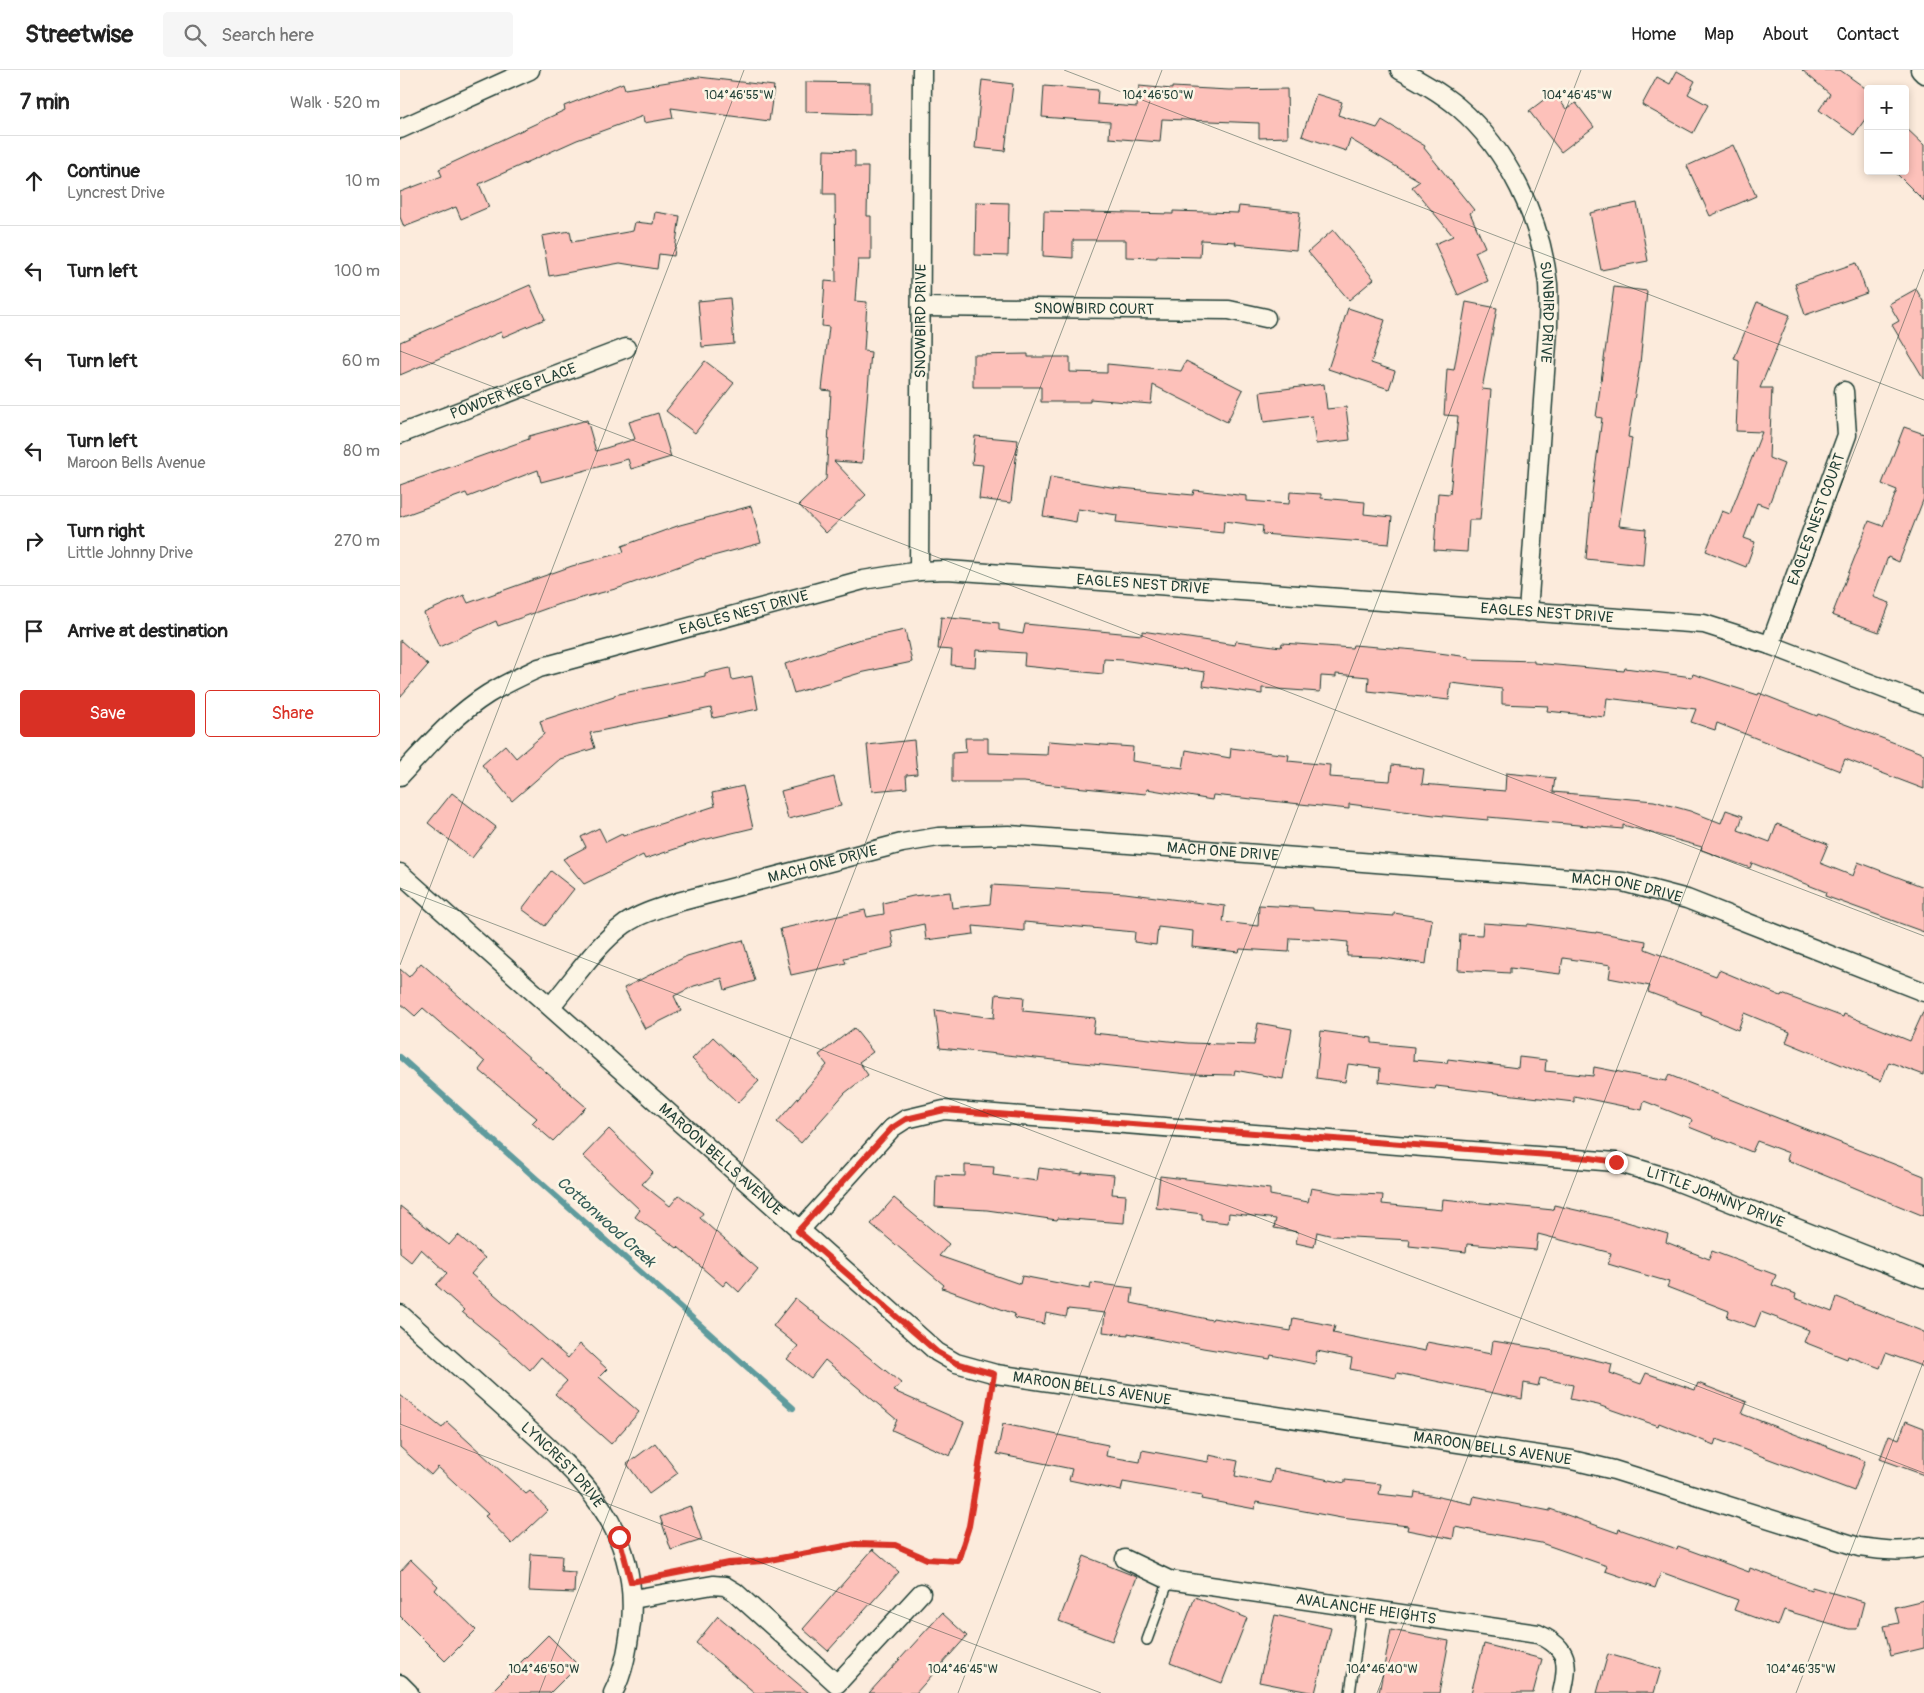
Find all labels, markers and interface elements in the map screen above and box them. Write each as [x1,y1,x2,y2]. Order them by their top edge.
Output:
search box [163,12,513,57]
text: Streetwise [25,20,133,49]
icon: search [181,21,209,49]
text: Search here [221,23,314,47]
text: Home [1631,23,1676,46]
text: Map [1704,23,1734,46]
text: About [1762,23,1808,46]
text: Contact [1836,23,1899,46]
map controls [1864,85,1909,175]
button: + [1864,85,1909,130]
text: 104°46'55"W [704,88,774,103]
text: 104°46'50"W [1122,88,1194,103]
text: 104°46'45"W [1542,88,1612,103]
text: 7 min [20,89,70,116]
text: Walk · 520 m [290,93,380,113]
button: − [1864,130,1909,175]
text: Continue [67,159,140,183]
icon: ahead [20,167,48,195]
text: 10 m [345,171,380,191]
text: Lyncrest Drive [67,183,165,203]
icon: left [20,257,48,285]
text: Turn left [67,259,137,283]
street label: SUNBIRD DRIVE [1535,260,1558,364]
text: 100 m [334,261,380,281]
street label: SNOWBIRD DRIVE [911,264,930,378]
street label: SNOWBIRD COURT [1034,299,1154,319]
icon: left [20,347,48,375]
text: Turn left [67,349,137,373]
text: 60 m [342,351,380,371]
street label: POWDER KEG PLACE [447,358,579,424]
text: Turn left [67,429,137,453]
icon: left [20,437,48,465]
text: 80 m [343,441,380,461]
street label: EAGLES NEST COURT [1783,451,1849,588]
text: Maroon Bells Avenue [67,453,205,473]
text: Turn right [67,519,145,543]
icon: right [20,527,48,555]
text: 270 m [334,531,380,551]
text: Little Johnny Drive [67,543,193,563]
street label: EAGLES NEST DRIVE [1076,570,1210,598]
street label: EAGLES NEST DRIVE [677,586,811,639]
street label: EAGLES NEST DRIVE [1480,599,1614,627]
icon: arrive [20,617,48,645]
text: Arrive at destination [67,619,228,643]
button: Save [20,690,195,737]
button: Share [205,690,380,737]
street label: MACH ONE DRIVE [1166,838,1280,865]
street label: MACH ONE DRIVE [766,840,880,887]
street label: MACH ONE DRIVE [1571,869,1685,907]
street label: MAROON BELLS AVENUE [655,1099,787,1220]
route end [1605,1151,1628,1174]
street label: LITTLE JOHNNY DRIVE [1644,1162,1788,1232]
water label: Cottonwood Creek [553,1172,660,1272]
street label: MAROON BELLS AVENUE [1011,1367,1173,1410]
street label: LYNCREST DRIVE [517,1418,609,1512]
street label: MAROON BELLS AVENUE [1412,1427,1573,1469]
route start [608,1526,631,1549]
street label: AVALANCHE HEIGHTS [1295,1589,1437,1628]
text: 104°46'50"W [508,1662,580,1677]
text: 104°46'45"W [928,1662,998,1677]
text: 104°46'40"W [1346,1662,1418,1677]
text: 104°46'35"W [1766,1662,1836,1677]

